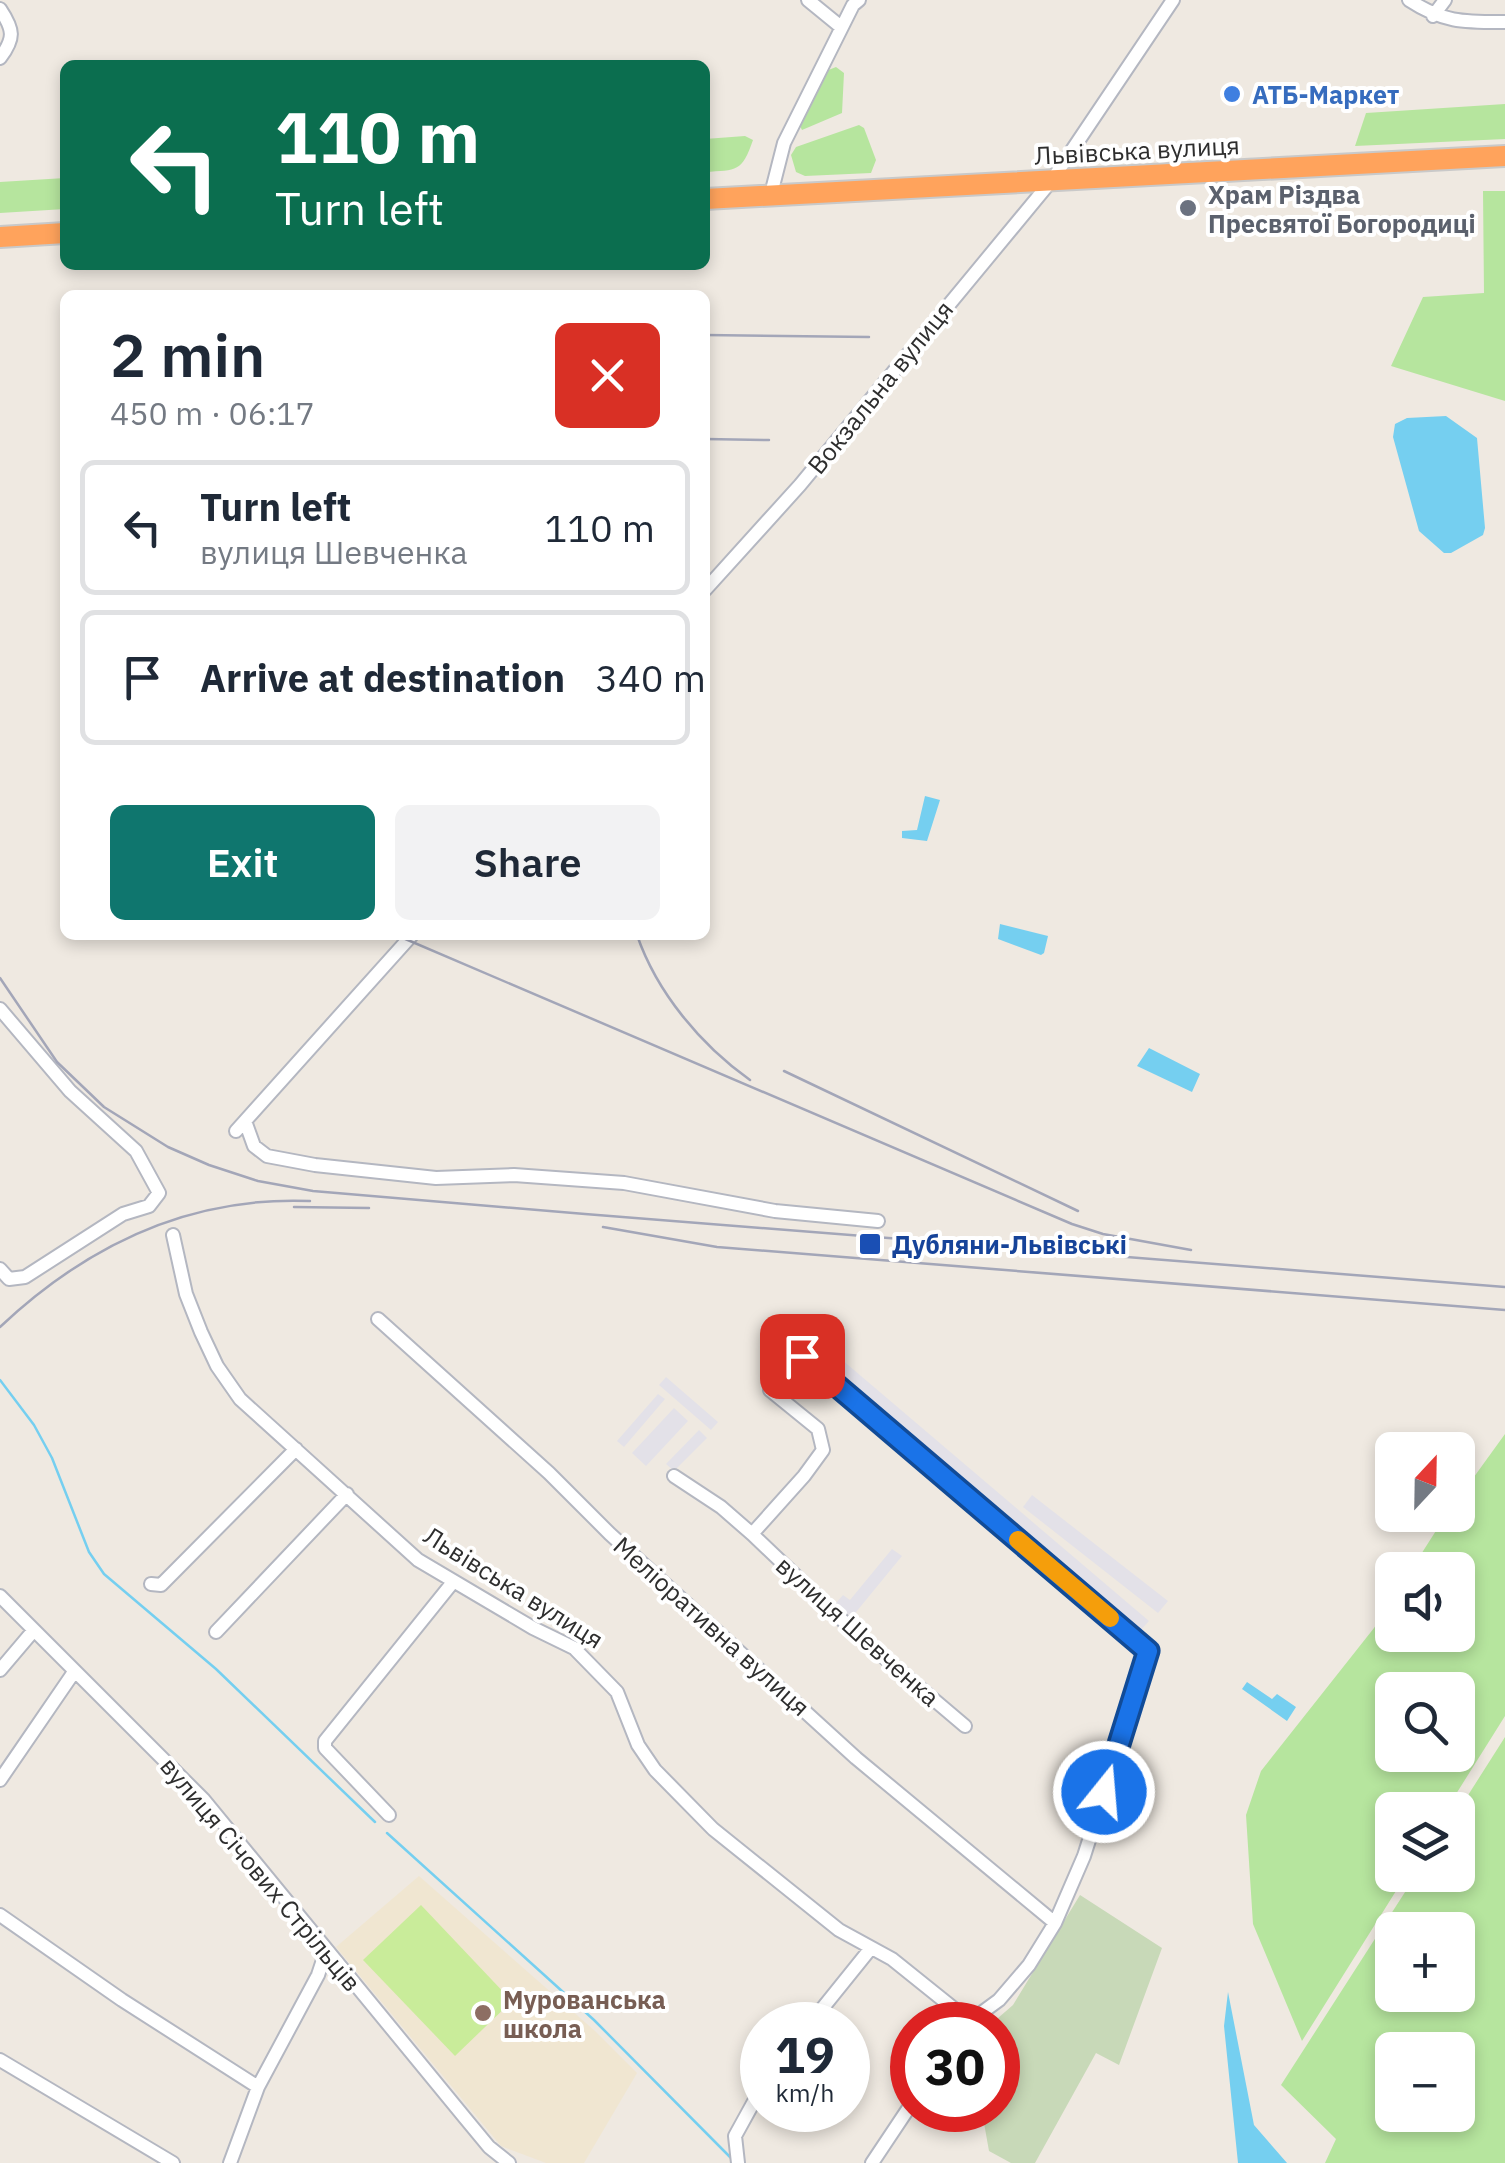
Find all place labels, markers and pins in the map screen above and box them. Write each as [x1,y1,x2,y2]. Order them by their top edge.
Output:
place label: АТБ-Маркет [1252,78,1399,111]
marker: АТБ-Маркет [1221,83,1243,105]
place label: Храм Різдва Пресвятої Богородиці [1208,178,1476,240]
marker: Храм Різдва Пресвятої Богородиці [1177,197,1199,219]
place label: Дубляни-Львівські [892,1228,1127,1261]
marker: Дубляни-Львівські [857,1231,883,1257]
pin [760,1314,845,1399]
place label: Мурованська школа [503,1983,666,2045]
marker: Мурованська школа [472,2002,494,2024]

